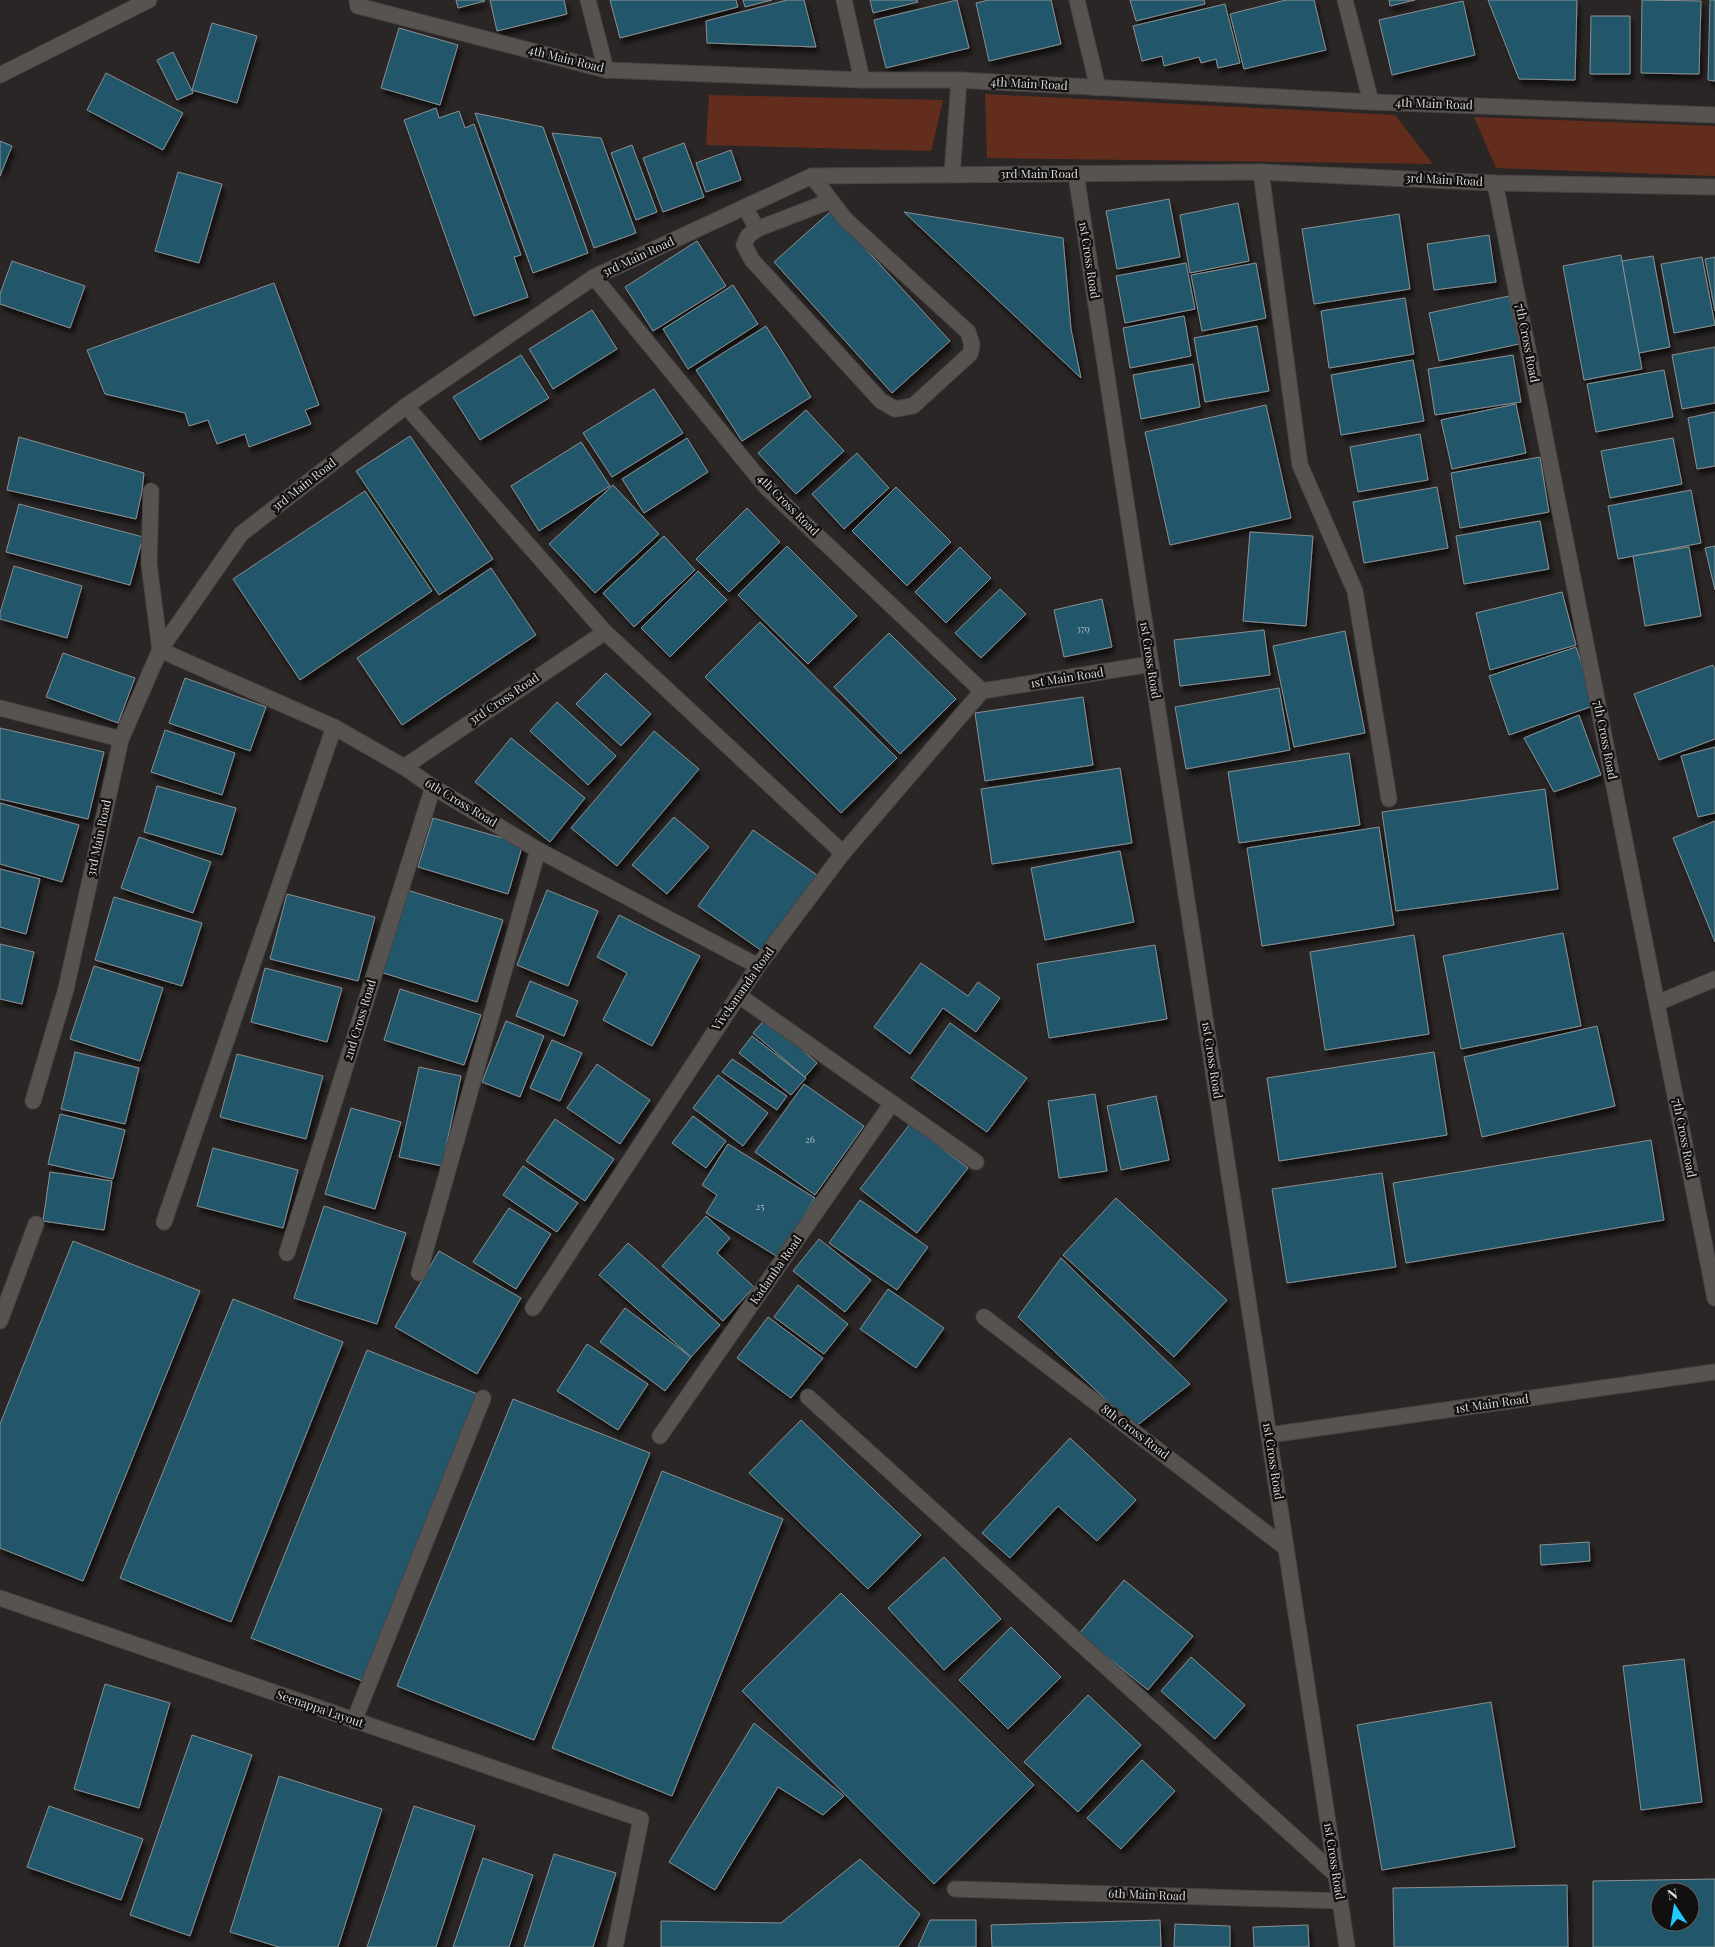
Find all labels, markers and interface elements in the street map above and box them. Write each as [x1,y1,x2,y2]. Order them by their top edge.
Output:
street label: 4th Main Road [527,41,606,75]
street label: 4th Main Road [990,73,1068,93]
street label: 4th Main Road [1395,94,1473,112]
street label: 3rd Main Road [1000,165,1078,181]
street label: 3rd Main Road [1405,169,1483,189]
street label: 1st Cross Road [1076,220,1104,300]
street label: 3rd Main Road [599,232,676,280]
street label: 7th Cross Road [1512,302,1543,384]
street label: 3rd Main Road [268,454,339,514]
street label: 4th Cross Road [754,470,823,539]
street label: 1st Cross Road [1137,620,1165,700]
house number: 379 [1076,621,1090,635]
street label: 1st Main Road [1029,663,1105,691]
street label: 3rd Cross Road [465,669,542,728]
street label: 7th Cross Road [1590,699,1621,781]
street label: 6th Cross Road [422,774,501,830]
street label: 3rd Main Road [82,798,114,878]
street label: Vivekananda Road [707,944,777,1034]
street label: 2nd Cross Road [339,977,379,1062]
street label: 1st Cross Road [1199,1020,1227,1100]
street label: 7th Cross Road [1669,1097,1700,1179]
house number: 26 [805,1132,815,1146]
house number: 25 [756,1199,764,1213]
street label: Kadamba Road [746,1232,805,1307]
street label: 1st Main Road [1454,1390,1530,1416]
street label: 8th Cross Road [1098,1400,1173,1462]
street label: 1st Cross Road [1260,1421,1288,1501]
street label: Seenappa Layout [275,1686,367,1731]
street label: 1st Cross Road [1321,1821,1349,1901]
north arrow [1650,1882,1700,1932]
text: N [1665,1883,1679,1904]
street label: 6th Main Road [1108,1885,1186,1903]

